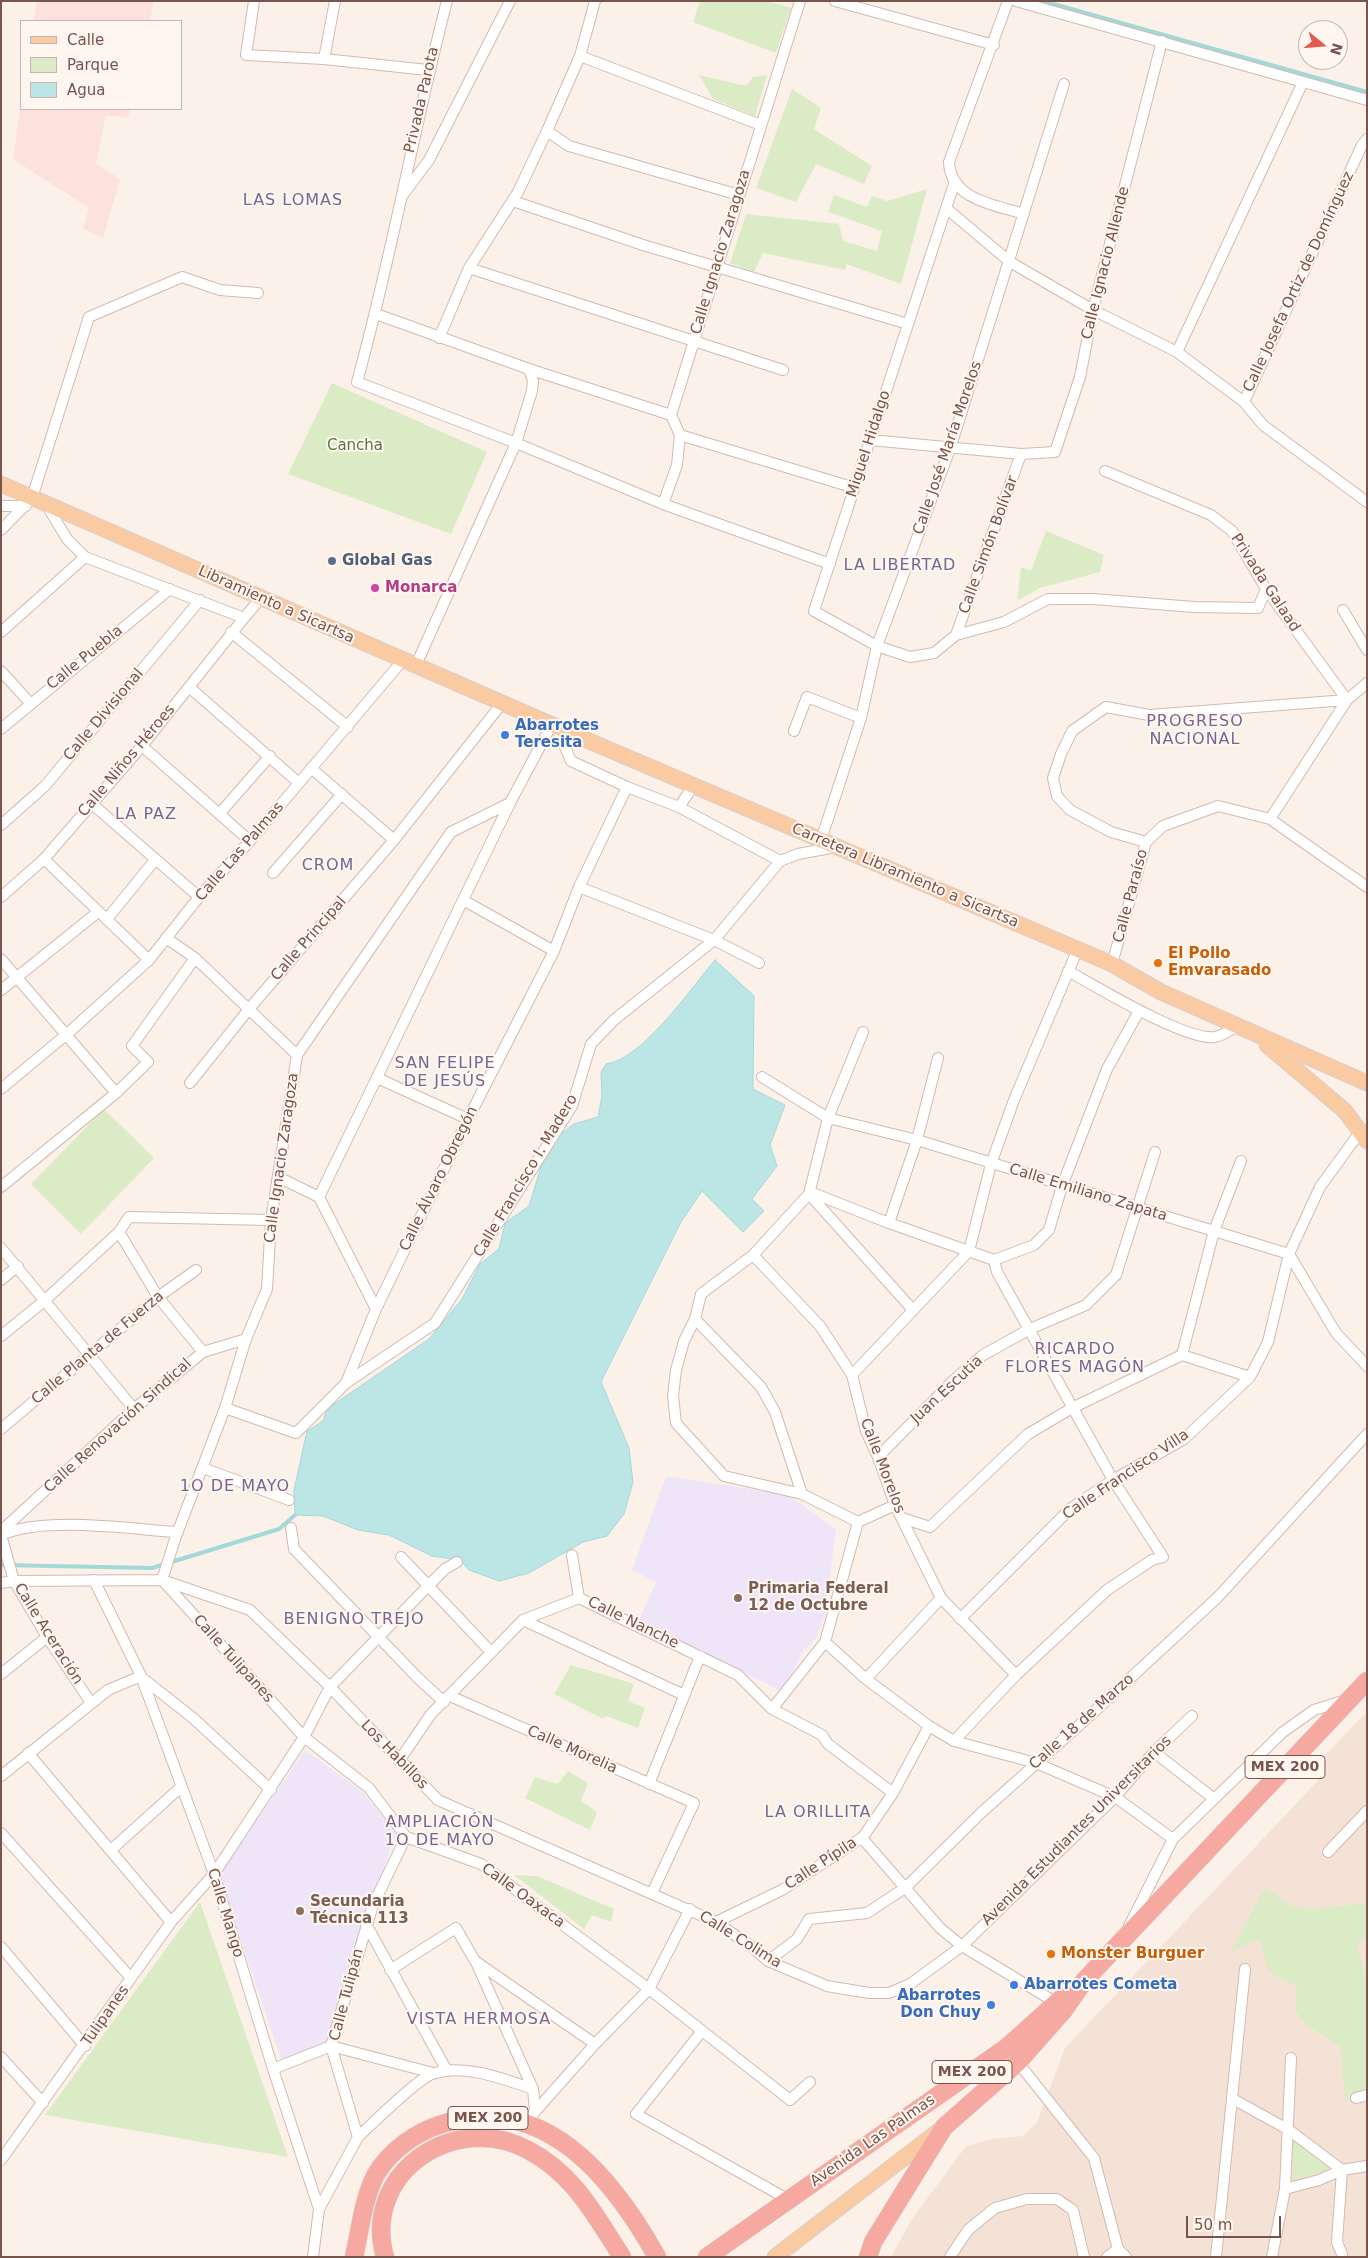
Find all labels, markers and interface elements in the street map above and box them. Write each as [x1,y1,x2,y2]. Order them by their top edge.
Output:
legend [20,20,182,110]
north arrow [1298,20,1348,70]
text: Calle [67,31,104,49]
text: N [1327,41,1346,57]
street label: Privada Parota [401,45,443,155]
text: Parque [67,56,119,74]
text: Agua [67,81,105,99]
street label: Calle Ignacio Zaragoza [687,167,755,337]
street label: Calle Josefa Ortiz de Domínguez [1240,169,1358,395]
street label: Calle Ignacio Allende [1078,185,1134,341]
district label: LAS LOMAS [242,191,344,211]
street label: Calle José María Morelos [910,359,986,537]
street label: Miguel Hidalgo [843,388,895,500]
park label: Cancha [327,437,383,455]
street label: Calle Simón Bolívar [956,473,1022,617]
street label: Privada Galaad [1227,530,1303,636]
place label: Global Gas [342,552,432,570]
marker: Global Gas [326,555,338,567]
district label: LA LIBERTAD [842,556,958,576]
street label: Libramiento a Sicartsa [195,562,357,648]
place label: Monarca [385,579,457,597]
marker: Monarca [369,582,381,594]
street label: Calle Puebla [43,622,127,694]
street label: Calle Divisional [60,665,148,765]
street label: Calle Niños Héroes [75,701,179,821]
district label: PROGRESO NACIONAL [1145,712,1245,750]
place label: Abarrotes Teresita [515,717,599,752]
marker: Abarrotes Teresita [499,729,511,741]
street label: Calle Las Palmas [192,799,288,905]
district label: LA PAZ [114,805,178,825]
street label: Carretera Libramiento a Sicartsa [789,820,1021,932]
street label: Calle Paraíso [1110,847,1152,945]
district label: CROM [301,856,355,876]
street label: Calle Principal [267,893,351,985]
place label: El Pollo Emvarasado [1168,945,1271,980]
marker: El Pollo Emvarasado [1152,957,1164,969]
district label: SAN FELIPE DE JESÚS [393,1054,497,1092]
street label: Calle Ignacio Zaragoza [261,1072,303,1244]
street label: Calle Francisco I. Madero [470,1091,582,1261]
street label: Calle Álvaro Obregón [396,1104,482,1254]
street label: Calle Emiliano Zapata [1007,1160,1169,1226]
street label: Calle Planta de Fuerza [28,1287,168,1409]
district label: RICARDO FLORES MAGÓN [1003,1340,1147,1378]
street label: Juan Escutia [907,1352,987,1428]
street label: Calle Renovación Sindical [41,1355,195,1497]
street label: Calle Morelos [856,1416,908,1516]
street label: Calle Francisco Villa [1059,1426,1193,1524]
district label: 1O DE MAYO [179,1477,291,1497]
street label: Calle Aceración [10,1580,86,1688]
place label: Primaria Federal 12 de Octubre [748,1580,889,1615]
marker: Primaria Federal 12 de Octubre [732,1592,744,1604]
street label: Calle Nanche [585,1593,681,1653]
district label: BENIGNO TREJO [282,1610,426,1630]
street label: Calle Tulipanes [189,1611,277,1707]
street label: Calle 18 de Marzo [1026,1670,1138,1774]
street label: Los Habillos [356,1717,432,1793]
street label: Calle Morelia [524,1722,620,1778]
street label: Avenida Estudiantes Universitarios [978,1732,1176,1930]
road number: MEX 200 [1245,1755,1325,1778]
district label: LA ORILLITA [763,1803,873,1823]
district label: AMPLIACIÓN 1O DE MAYO [384,1813,496,1851]
street label: Calle Pípila [782,1834,860,1894]
street label: Calle Oaxaca [478,1860,568,1932]
street label: Calle Mango [203,1866,247,1960]
place label: Secundaria Técnica 113 [310,1893,409,1928]
marker: Secundaria Técnica 113 [294,1905,306,1917]
street label: Calle Colima [695,1908,785,1972]
place label: Monster Burguer [1061,1945,1204,1963]
street label: Calle Tulipán [326,1947,368,2043]
marker: Monster Burguer [1045,1948,1057,1960]
place label: Abarrotes Cometa [1024,1976,1177,1994]
marker: Abarrotes Cometa [1008,1979,1020,1991]
street label: Tulipanes [79,1982,133,2050]
place label: Abarrotes Don Chuy [897,1987,981,2022]
marker: Abarrotes Don Chuy [985,1999,997,2011]
district label: VISTA HERMOSA [405,2010,553,2030]
road number: MEX 200 [932,2060,1012,2084]
street label: Avenida Las Palmas [807,2091,939,2191]
road number: MEX 200 [448,2106,528,2130]
scale bar [1188,2206,1283,2238]
text: 50 m [1194,2216,1232,2234]

